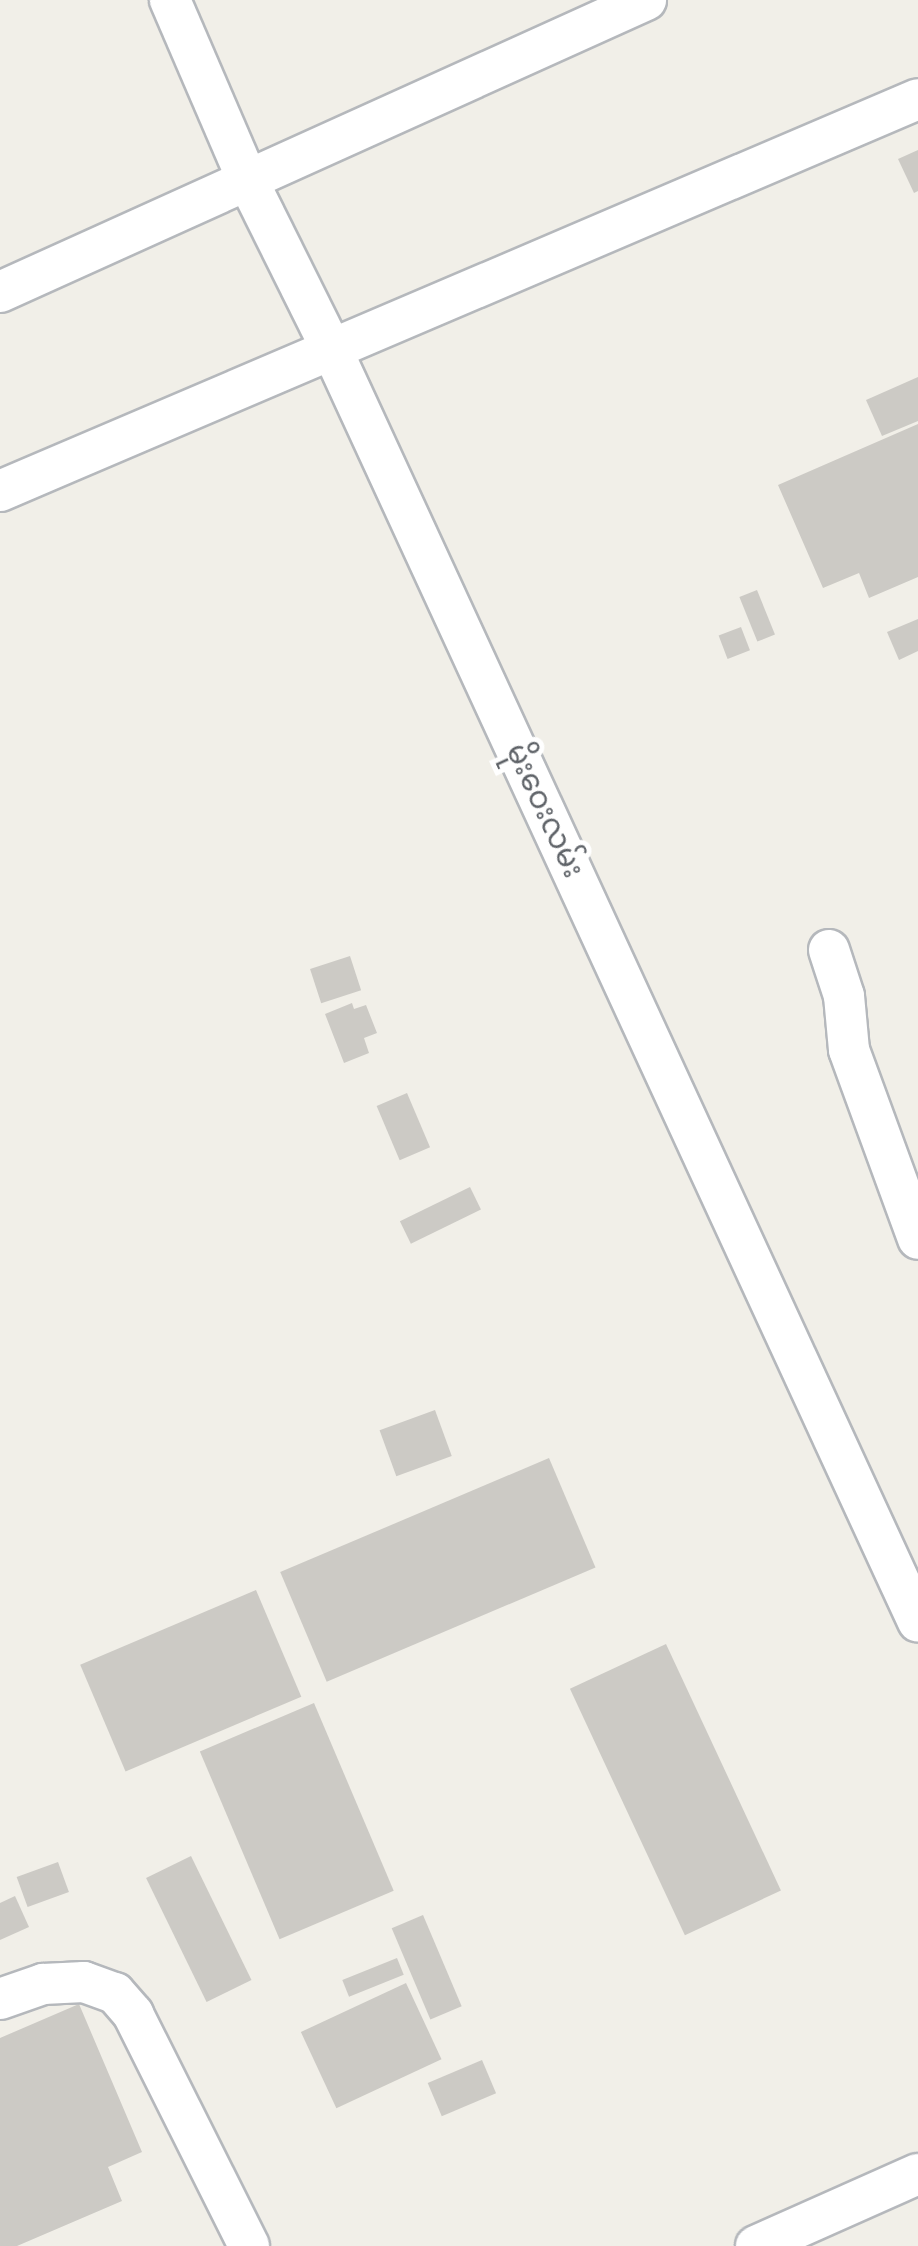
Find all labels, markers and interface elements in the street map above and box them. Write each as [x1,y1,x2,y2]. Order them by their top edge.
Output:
street label: မိုးဝေးလမ်း [497,738,591,884]

